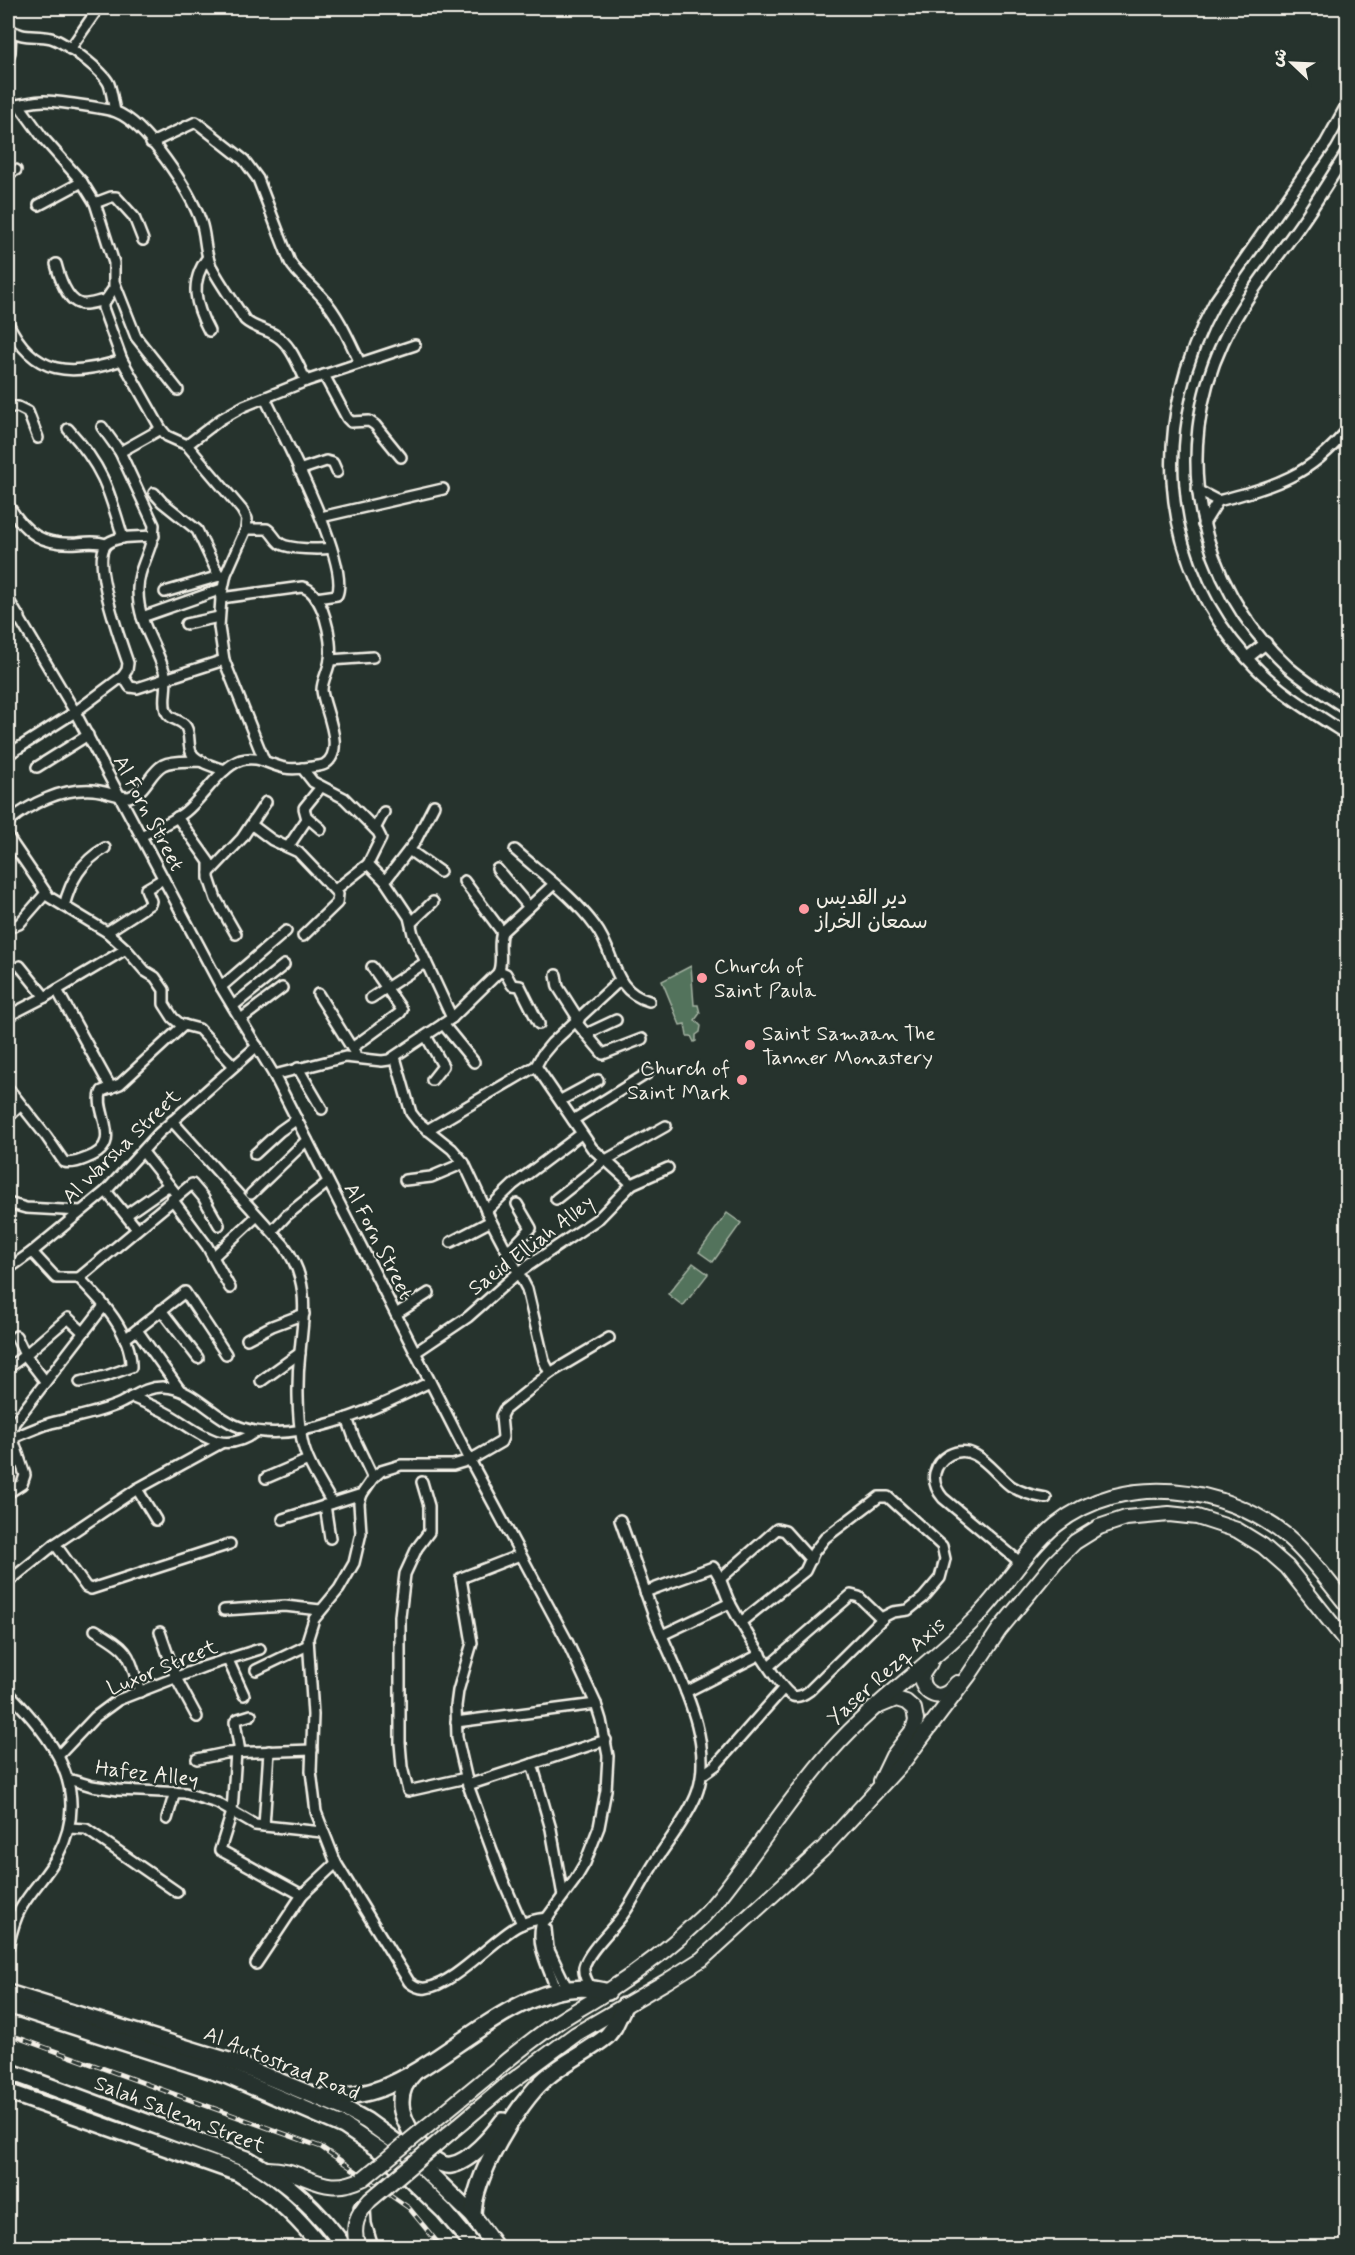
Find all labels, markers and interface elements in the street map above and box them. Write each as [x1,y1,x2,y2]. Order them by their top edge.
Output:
north arrow [1262,33,1322,93]
text: ش [1266,46,1293,70]
street label: Al Forn Street [106,751,190,876]
place label: دير القديس سمعان الخراز [814,884,928,936]
marker: دير القديس سمعان الخراز [797,902,811,916]
place label: Church of Saint Paula [714,953,817,1005]
marker: Church of Saint Paula [695,971,709,985]
place label: Saint Samaan The Tanner Monastery [762,1020,936,1072]
marker: Saint Samaan The Tanner Monastery [743,1038,757,1052]
place label: Church of Saint Mark [627,1055,730,1107]
marker: Church of Saint Mark [735,1073,749,1087]
street label: Al Warsha Street [56,1083,187,1210]
street label: Al Forn Street [337,1178,420,1305]
street label: Saeid Elliah Alley [463,1189,600,1302]
street label: Yaser Rezq Axis [821,1611,952,1732]
street label: Luxor Street [103,1633,222,1703]
street label: Hafez Alley [94,1754,200,1794]
street label: Al Autostrad Road [200,2020,364,2108]
street label: Salah Salem Street [90,2069,270,2161]

